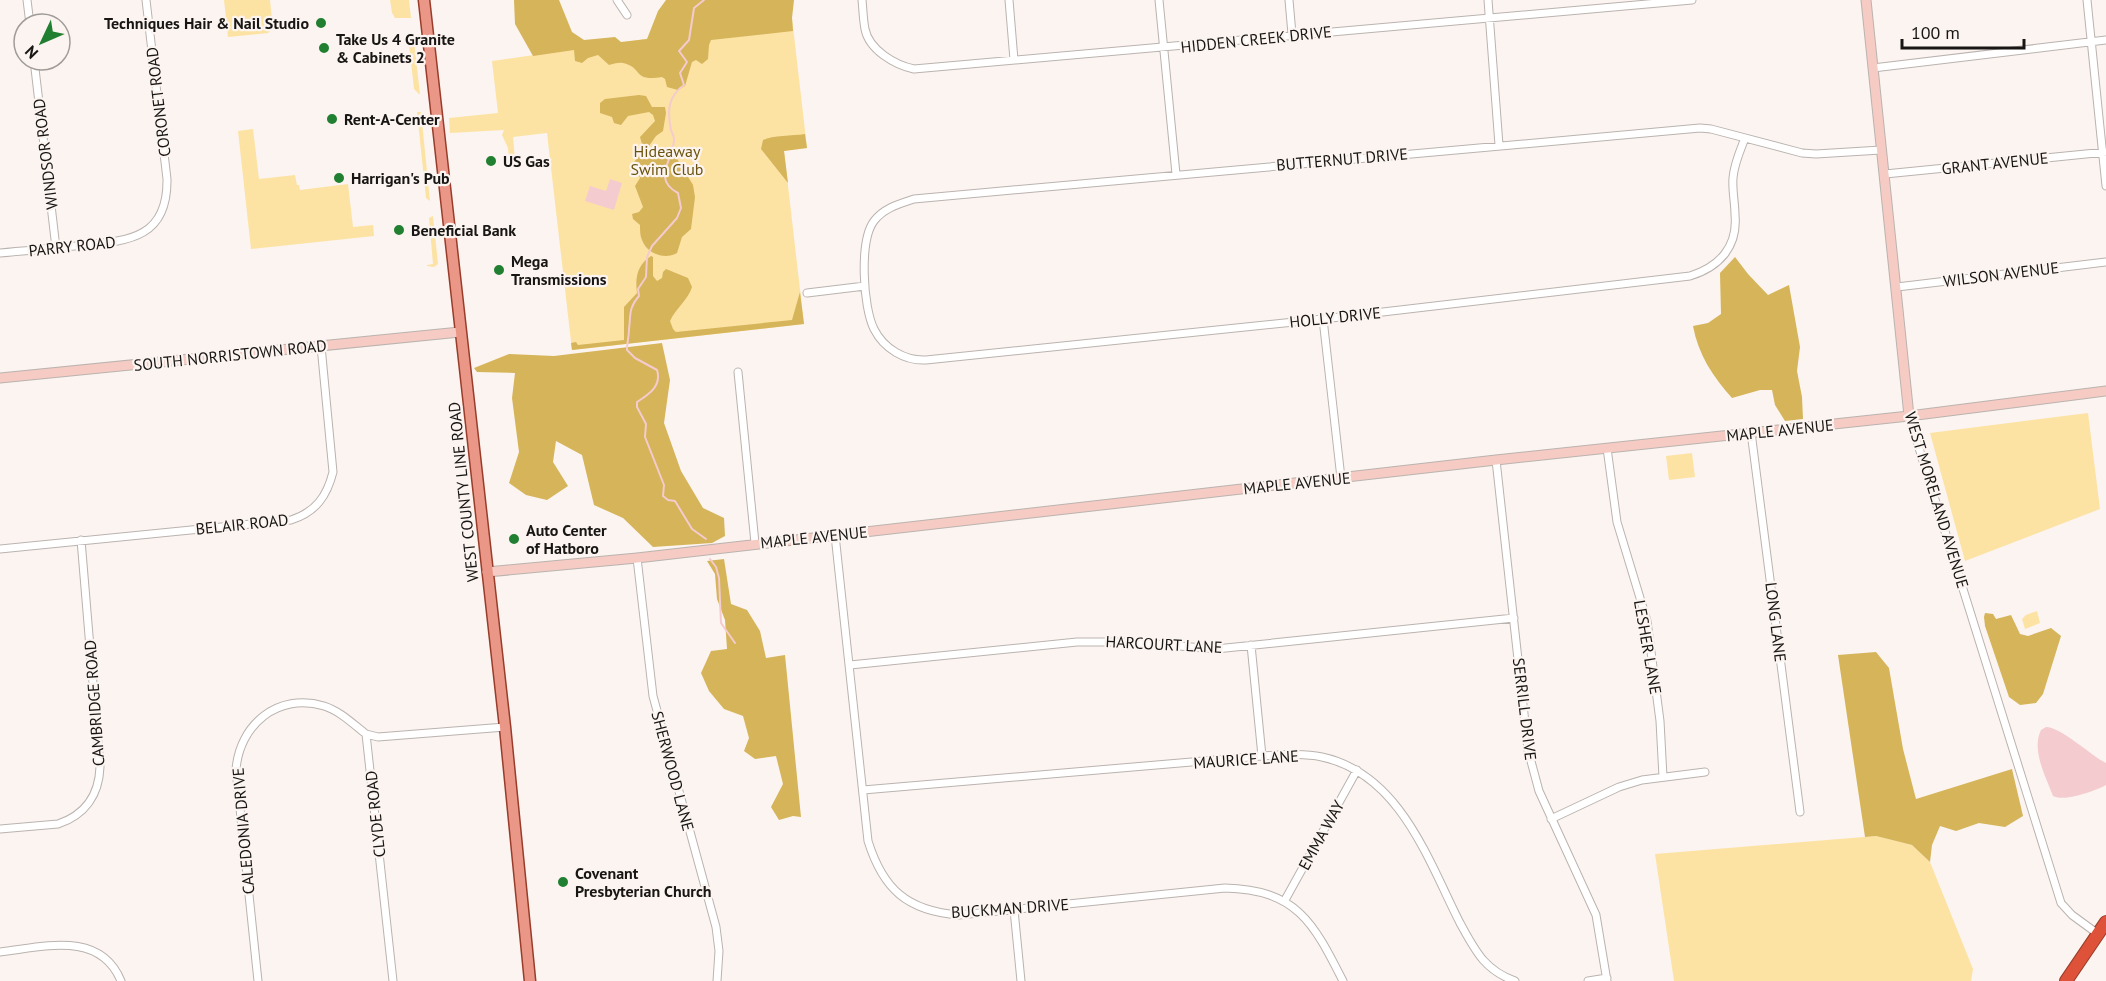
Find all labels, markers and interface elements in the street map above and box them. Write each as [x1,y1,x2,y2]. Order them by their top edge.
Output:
north arrow [12,12,72,72]
scale bar [1902,12,2024,50]
place label: Techniques Hair & Nail Studio [104,13,309,33]
marker: Techniques Hair & Nail Studio [314,16,328,30]
street label: HIDDEN CREEK DRIVE [1180,21,1332,57]
text: 100 m [1911,21,1960,44]
place label: Take Us 4 Granite & Cabinets 2 [336,29,455,67]
marker: Take Us 4 Granite & Cabinets 2 [317,41,331,55]
text: N [20,42,42,63]
street label: CORONET ROAD [141,46,175,158]
street label: WINDSOR ROAD [28,97,62,211]
place label: Rent-A-Center [344,109,440,129]
marker: Rent-A-Center [325,112,339,126]
park label: Hideaway Swim Club [631,141,703,179]
street label: BUTTERNUT DRIVE [1275,143,1409,175]
street label: GRANT AVENUE [1941,147,2049,179]
place label: US Gas [503,151,550,171]
marker: US Gas [484,154,498,168]
place label: Harrigan's Pub [351,168,450,188]
marker: Harrigan's Pub [332,171,346,185]
place label: Beneficial Bank [411,220,516,240]
marker: Beneficial Bank [392,223,406,237]
street label: PARRY ROAD [28,231,116,261]
place label: Mega Transmissions [511,251,607,289]
street label: WILSON AVENUE [1942,257,2060,291]
marker: Mega Transmissions [492,263,506,277]
street label: HOLLY DRIVE [1288,302,1382,332]
street label: SOUTH NORRISTOWN ROAD [133,335,327,375]
street label: WEST COUNTY LINE ROAD [444,401,482,583]
street label: WEST MORELAND AVENUE [1901,409,1973,591]
street label: MAPLE AVENUE [1725,414,1835,446]
street label: MAPLE AVENUE [1242,467,1352,499]
street label: BELAIR ROAD [195,509,289,539]
place label: Auto Center of Hatboro [526,520,607,558]
street label: MAPLE AVENUE [759,521,869,553]
marker: Auto Center of Hatboro [507,532,521,546]
street label: LONG LANE [1761,581,1791,663]
street label: LESHER LANE [1630,598,1666,696]
street label: HARCOURT LANE [1105,631,1223,657]
street label: CAMBRIDGE ROAD [80,639,108,767]
street label: SERRILL DRIVE [1509,657,1541,761]
street label: SHERWOOD LANE [647,709,699,833]
street label: MAURICE LANE [1193,745,1299,773]
street label: CALEDONIA DRIVE [228,767,258,895]
street label: CLYDE ROAD [360,770,390,858]
street label: EMMA WAY [1294,797,1348,873]
place label: Covenant Presbyterian Church [575,863,712,901]
marker: Covenant Presbyterian Church [556,875,570,889]
street label: BUCKMAN DRIVE [950,894,1070,922]

